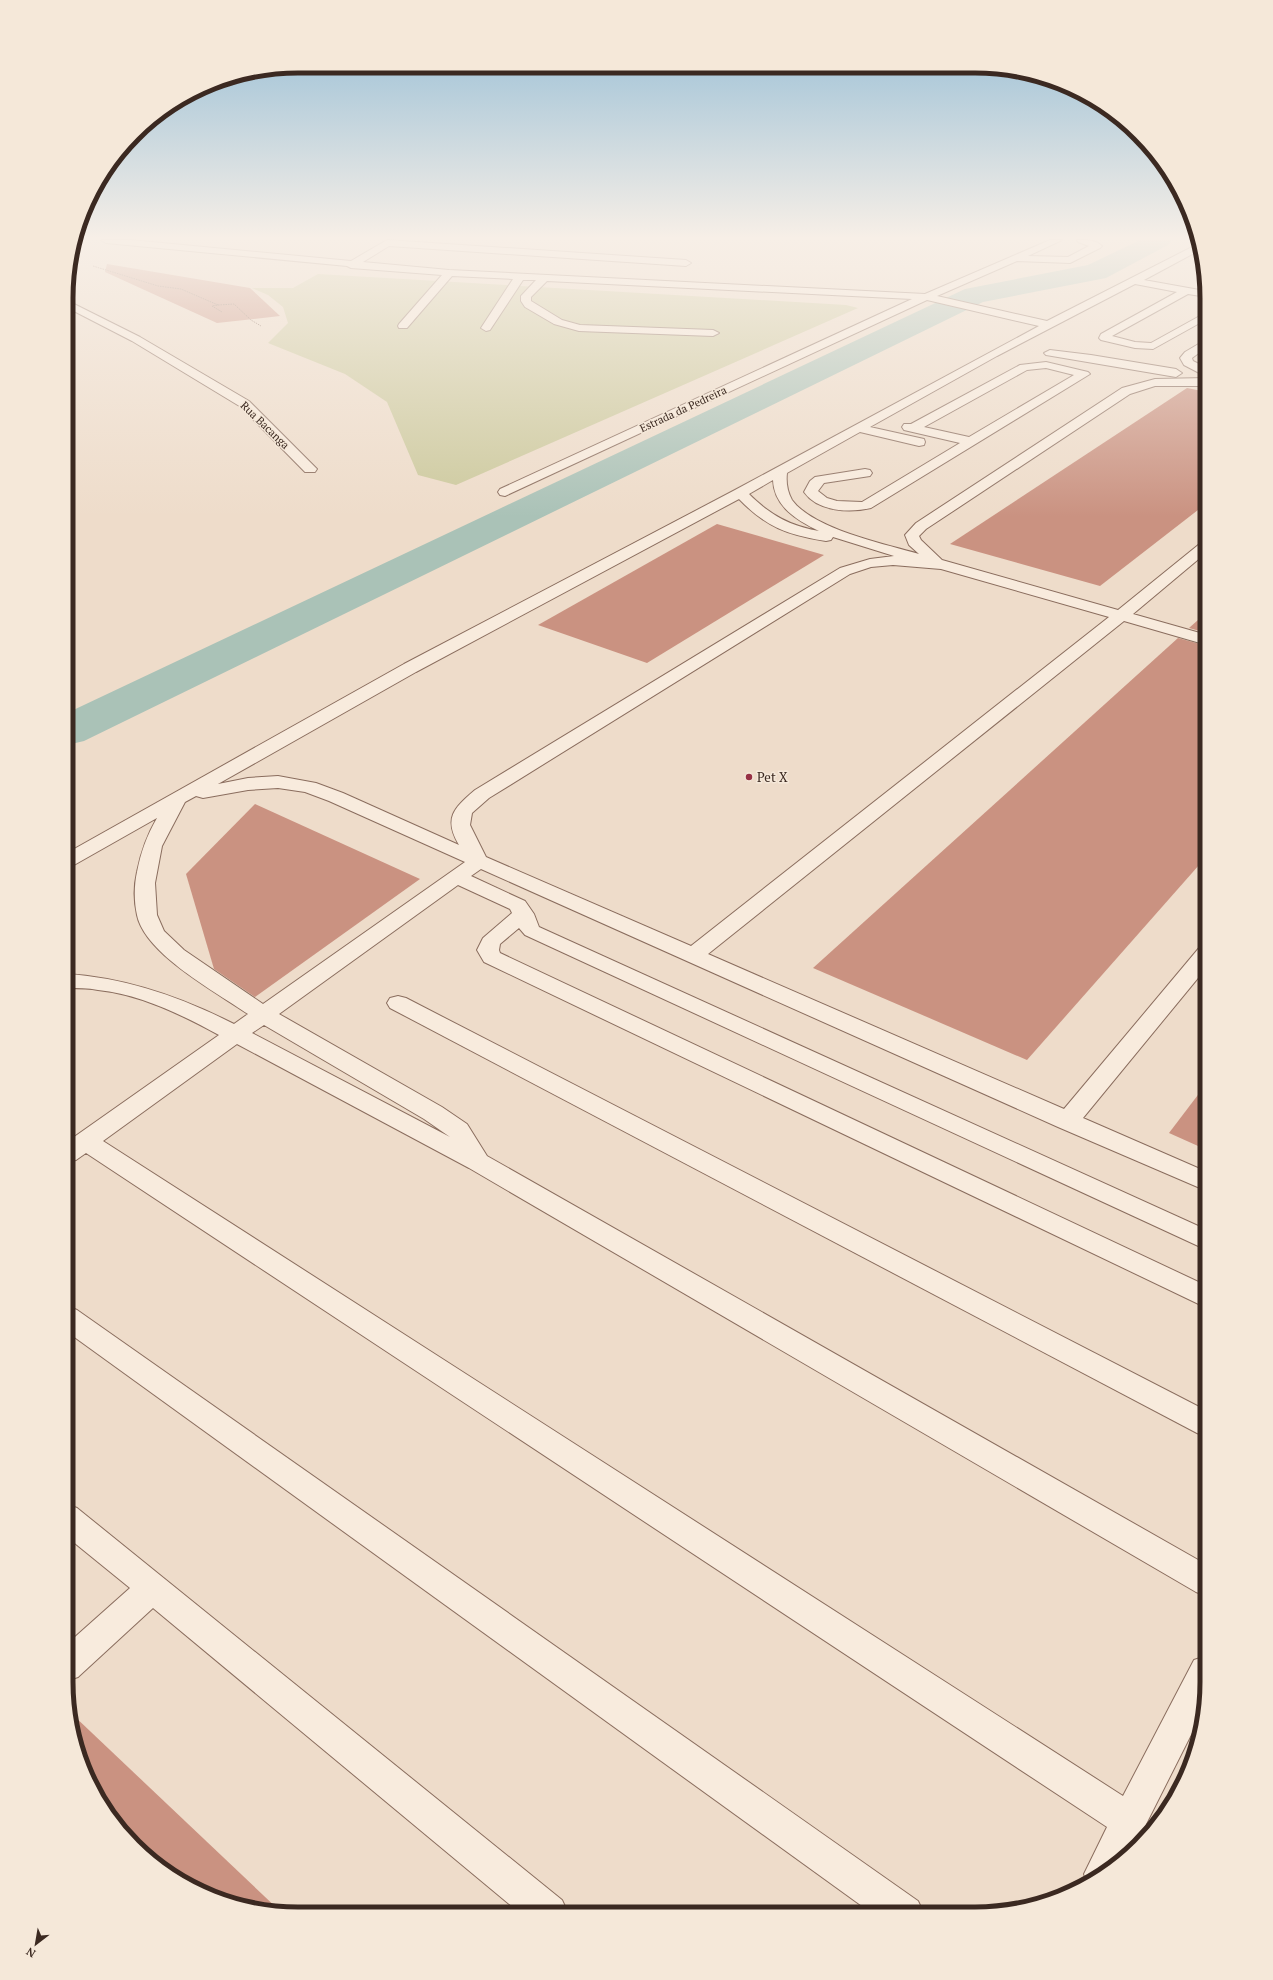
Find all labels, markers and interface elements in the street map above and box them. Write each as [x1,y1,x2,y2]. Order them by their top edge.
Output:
street label: Estrada da Pedreira [637,383,729,435]
street label: Rua Bacanga [238,398,293,452]
place label: Pet X [757,768,788,786]
marker: Pet X [744,772,754,782]
north arrow [16,1924,56,1964]
text: N [23,1944,38,1961]

